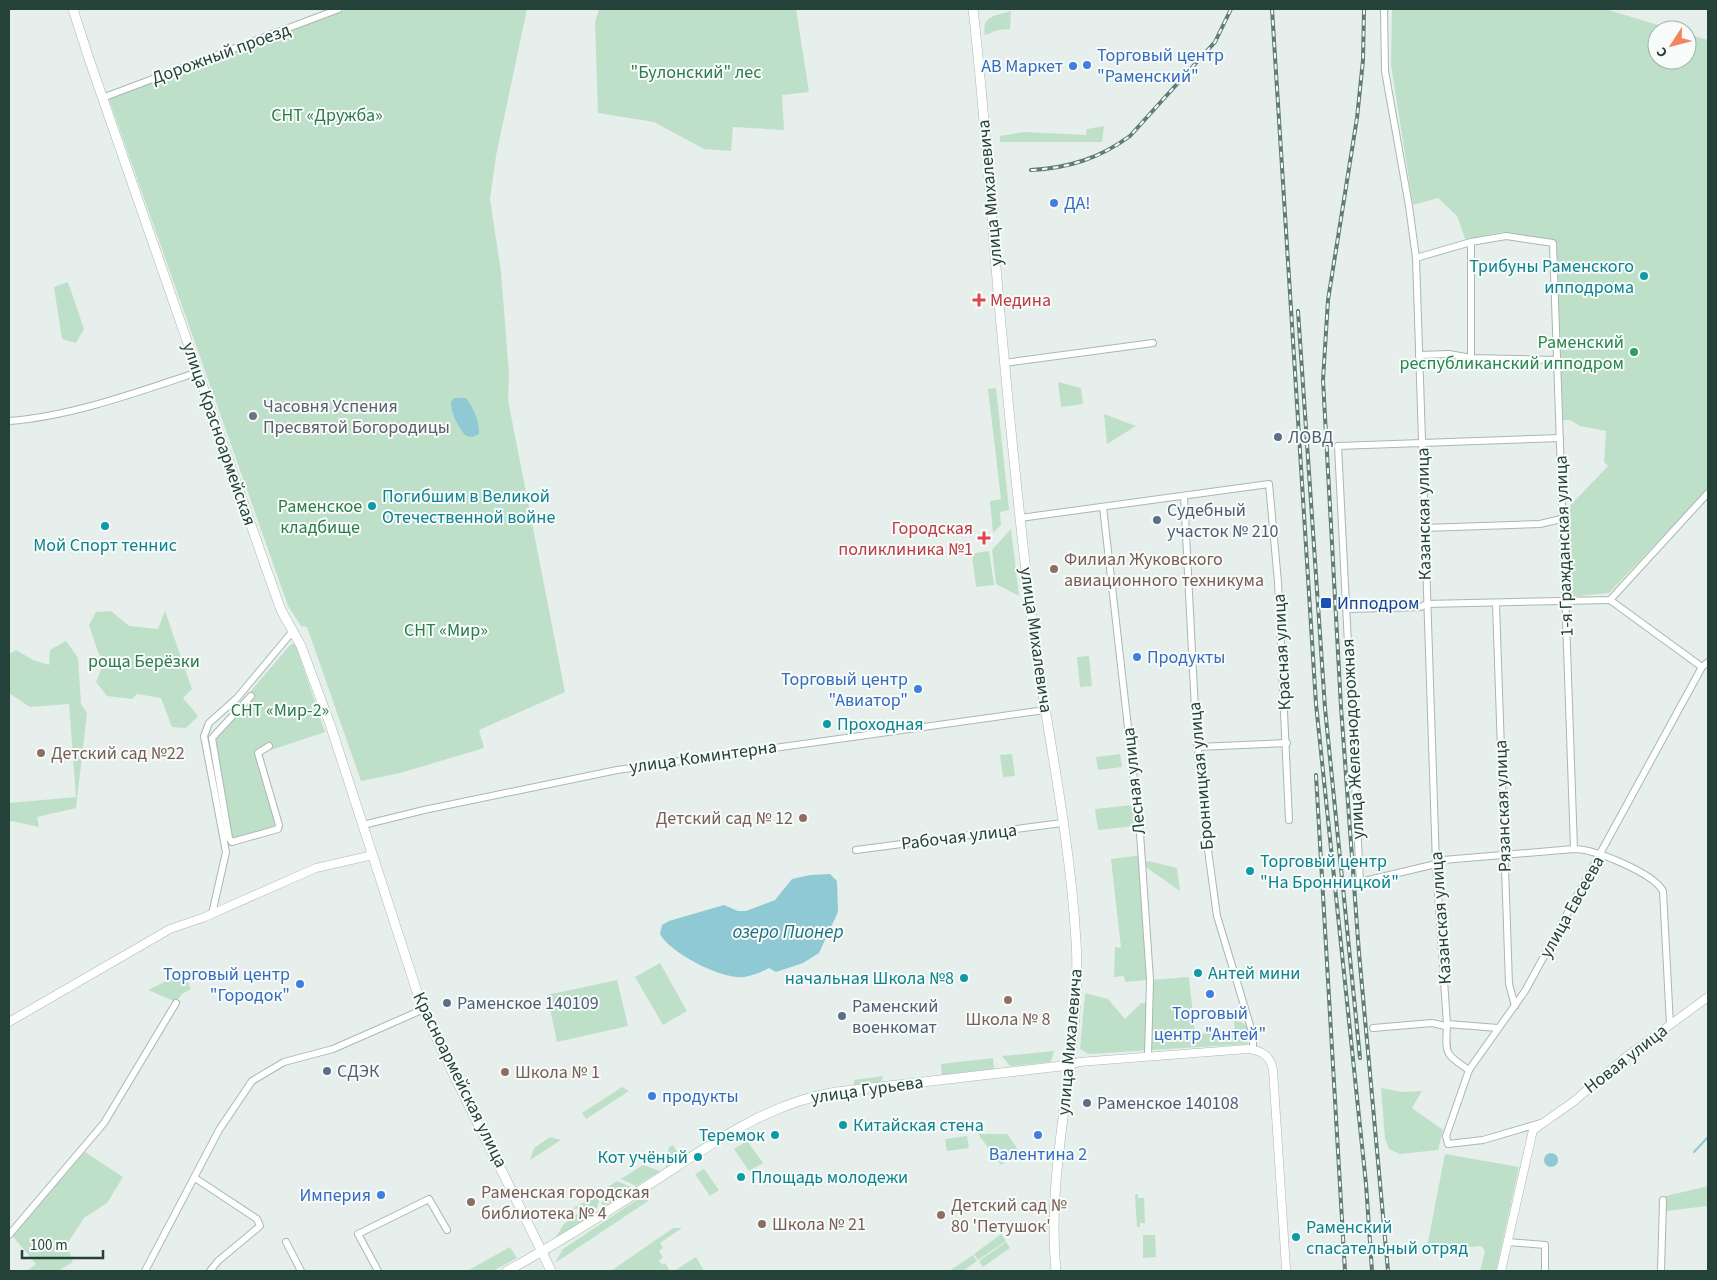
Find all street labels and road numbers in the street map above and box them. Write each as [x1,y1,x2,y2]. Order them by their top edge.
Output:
street label: Дорожный проезд [148,17,294,91]
street label: улица Михалевича [971,119,1009,267]
street label: улица Красноармейская [176,339,262,529]
street label: Казанская улица [1410,447,1438,581]
street label: 1-я Гражданская улица [1548,455,1580,637]
street label: улица Михалевича [1013,565,1059,715]
street label: Красная улица [1266,593,1298,711]
street label: улица Железнодорожная [1335,638,1371,840]
street label: Бронницкая улица [1182,701,1220,851]
street label: Лесная улица [1116,726,1152,836]
street label: улица Коминтерна [628,734,778,780]
street label: Рязанская улица [1488,739,1518,873]
street label: Рабочая улица [900,818,1018,856]
street label: Казанская улица [1424,851,1458,985]
street label: улица Евсеева [1534,851,1610,963]
street label: улица Михалевича [1051,968,1089,1116]
street label: Красноармейская улица [407,988,513,1172]
street label: Новая улица [1579,1018,1673,1100]
street label: улица Гурьева [809,1070,925,1110]

